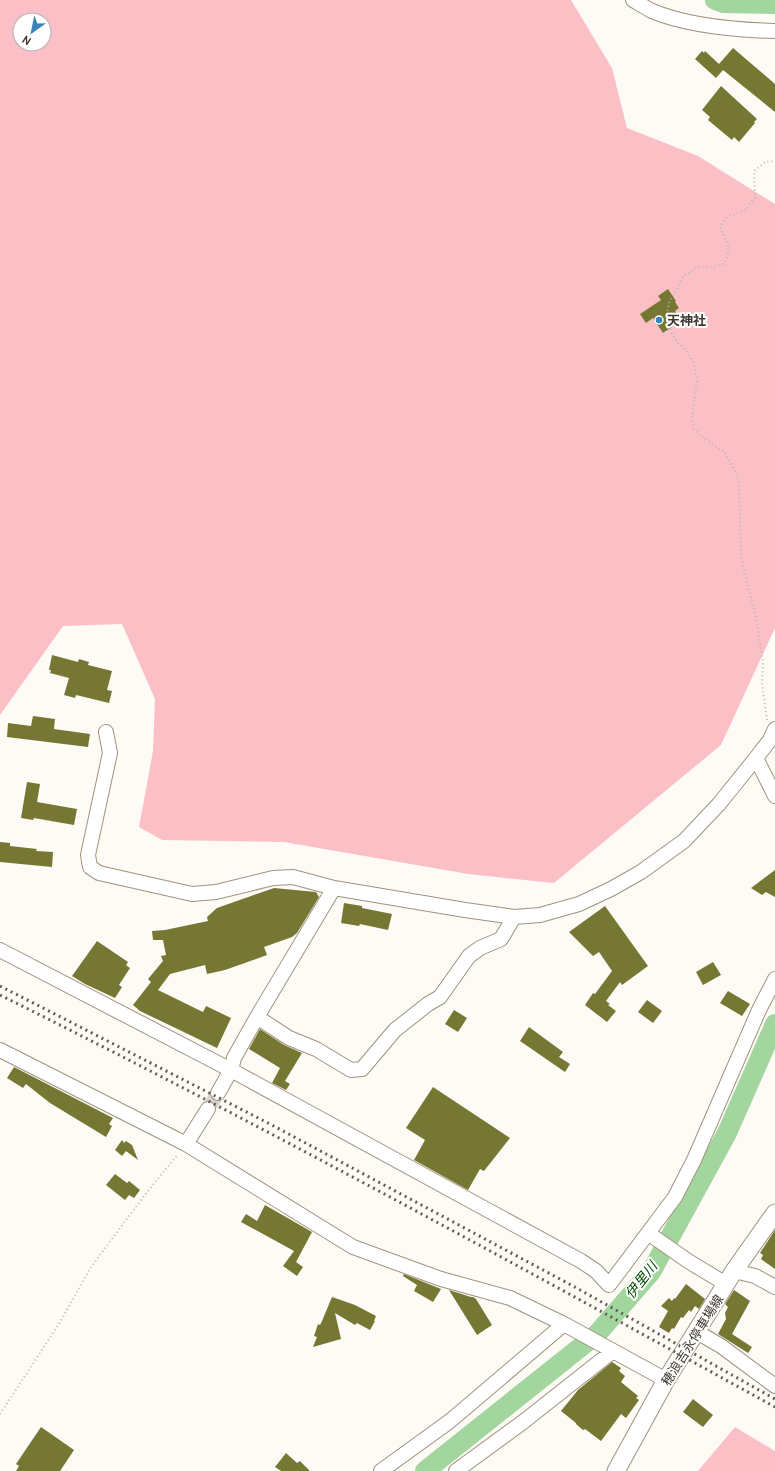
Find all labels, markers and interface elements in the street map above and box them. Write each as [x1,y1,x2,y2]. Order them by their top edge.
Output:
north arrow [12,12,52,52]
text: N [19,32,34,48]
place label: 天神社 [667,312,706,328]
marker: 天神社 [654,315,664,325]
water label: 伊里川 [621,1256,662,1302]
street label: 穂浪吉永停車場線 [658,1292,726,1388]

